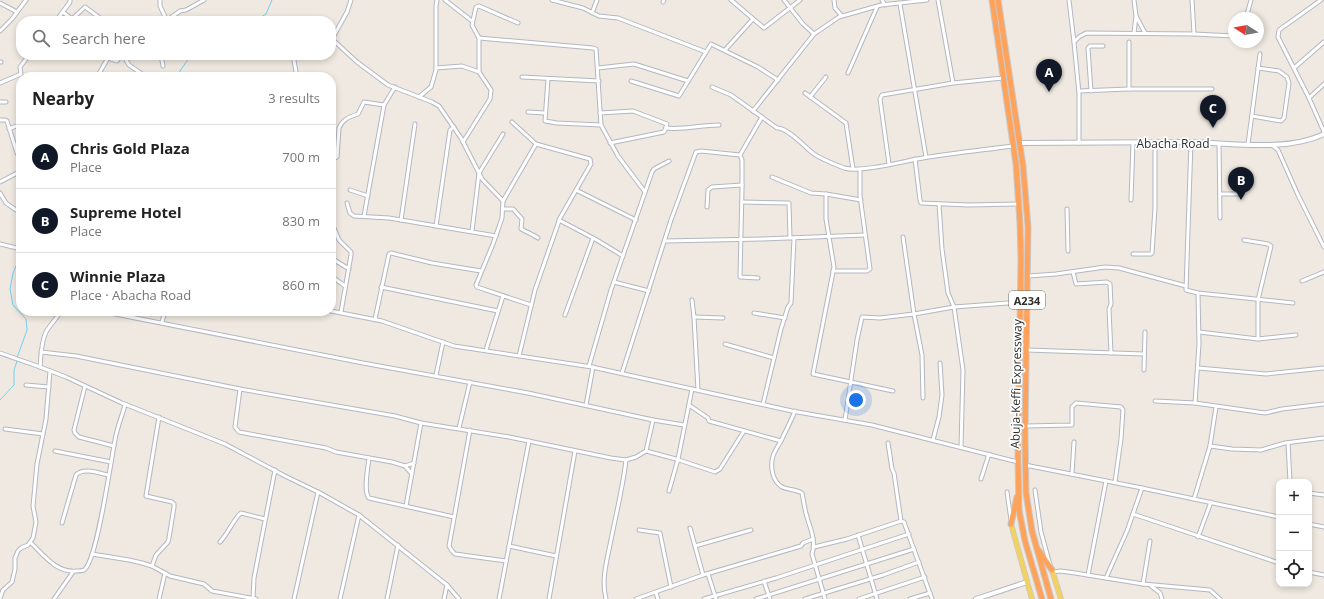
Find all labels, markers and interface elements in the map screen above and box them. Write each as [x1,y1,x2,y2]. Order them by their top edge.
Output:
north arrow [1228,12,1264,48]
search box [16,16,336,60]
icon: search [30,27,52,49]
text: Search here [62,28,146,48]
pin: A [1036,59,1062,92]
text: Nearby [32,87,94,110]
text: 3 results [268,89,320,107]
pin: C [1200,95,1226,128]
street label: Abacha Road [1136,135,1210,152]
text: Chris Gold Plaza [70,138,190,158]
text: A [41,148,49,166]
text: 700 m [282,148,320,166]
text: Place [70,158,102,176]
pin: B [1228,167,1254,200]
text: Supreme Hotel [70,202,182,222]
text: B [41,212,49,230]
text: 830 m [282,212,320,230]
text: Place [70,222,102,240]
text: Winnie Plaza [70,266,166,286]
text: C [41,276,49,294]
text: 860 m [282,276,320,294]
text: Place · Abacha Road [70,286,191,304]
road number: A234 [1009,291,1045,309]
street label: Abuja-Keffi Expressway [1006,318,1026,449]
your location [846,390,866,410]
map controls [1276,479,1312,587]
button: + [1276,479,1312,515]
button: − [1276,515,1312,551]
button: locate [1276,551,1312,587]

